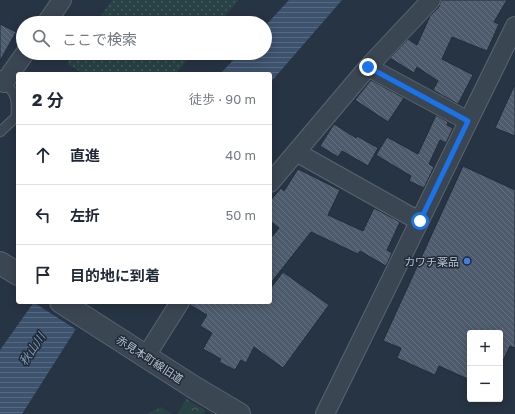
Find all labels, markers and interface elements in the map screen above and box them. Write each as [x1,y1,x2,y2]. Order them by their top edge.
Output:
search box [16,16,272,60]
icon: search [30,27,52,49]
text: ここで検索 [62,30,137,48]
route end [359,58,377,76]
text: 2 分 [32,89,64,110]
text: 徒歩 · 90 m [189,91,256,107]
icon: ahead [32,144,54,166]
text: 直進 [70,146,100,164]
text: 40 m [225,147,256,163]
icon: left [32,204,54,226]
text: 左折 [70,206,100,224]
text: 50 m [226,207,256,223]
route start [411,212,429,230]
place label: カワチ薬品 [404,255,459,268]
marker: カワチ薬品 [462,256,472,266]
icon: arrive [32,264,54,286]
text: 目的地に到着 [70,266,160,284]
water label: 秋山川 [16,328,49,368]
map controls [467,330,503,402]
button: + [467,330,503,366]
street label: 赤見本町線旧道 [114,333,186,385]
button: − [467,366,503,402]

